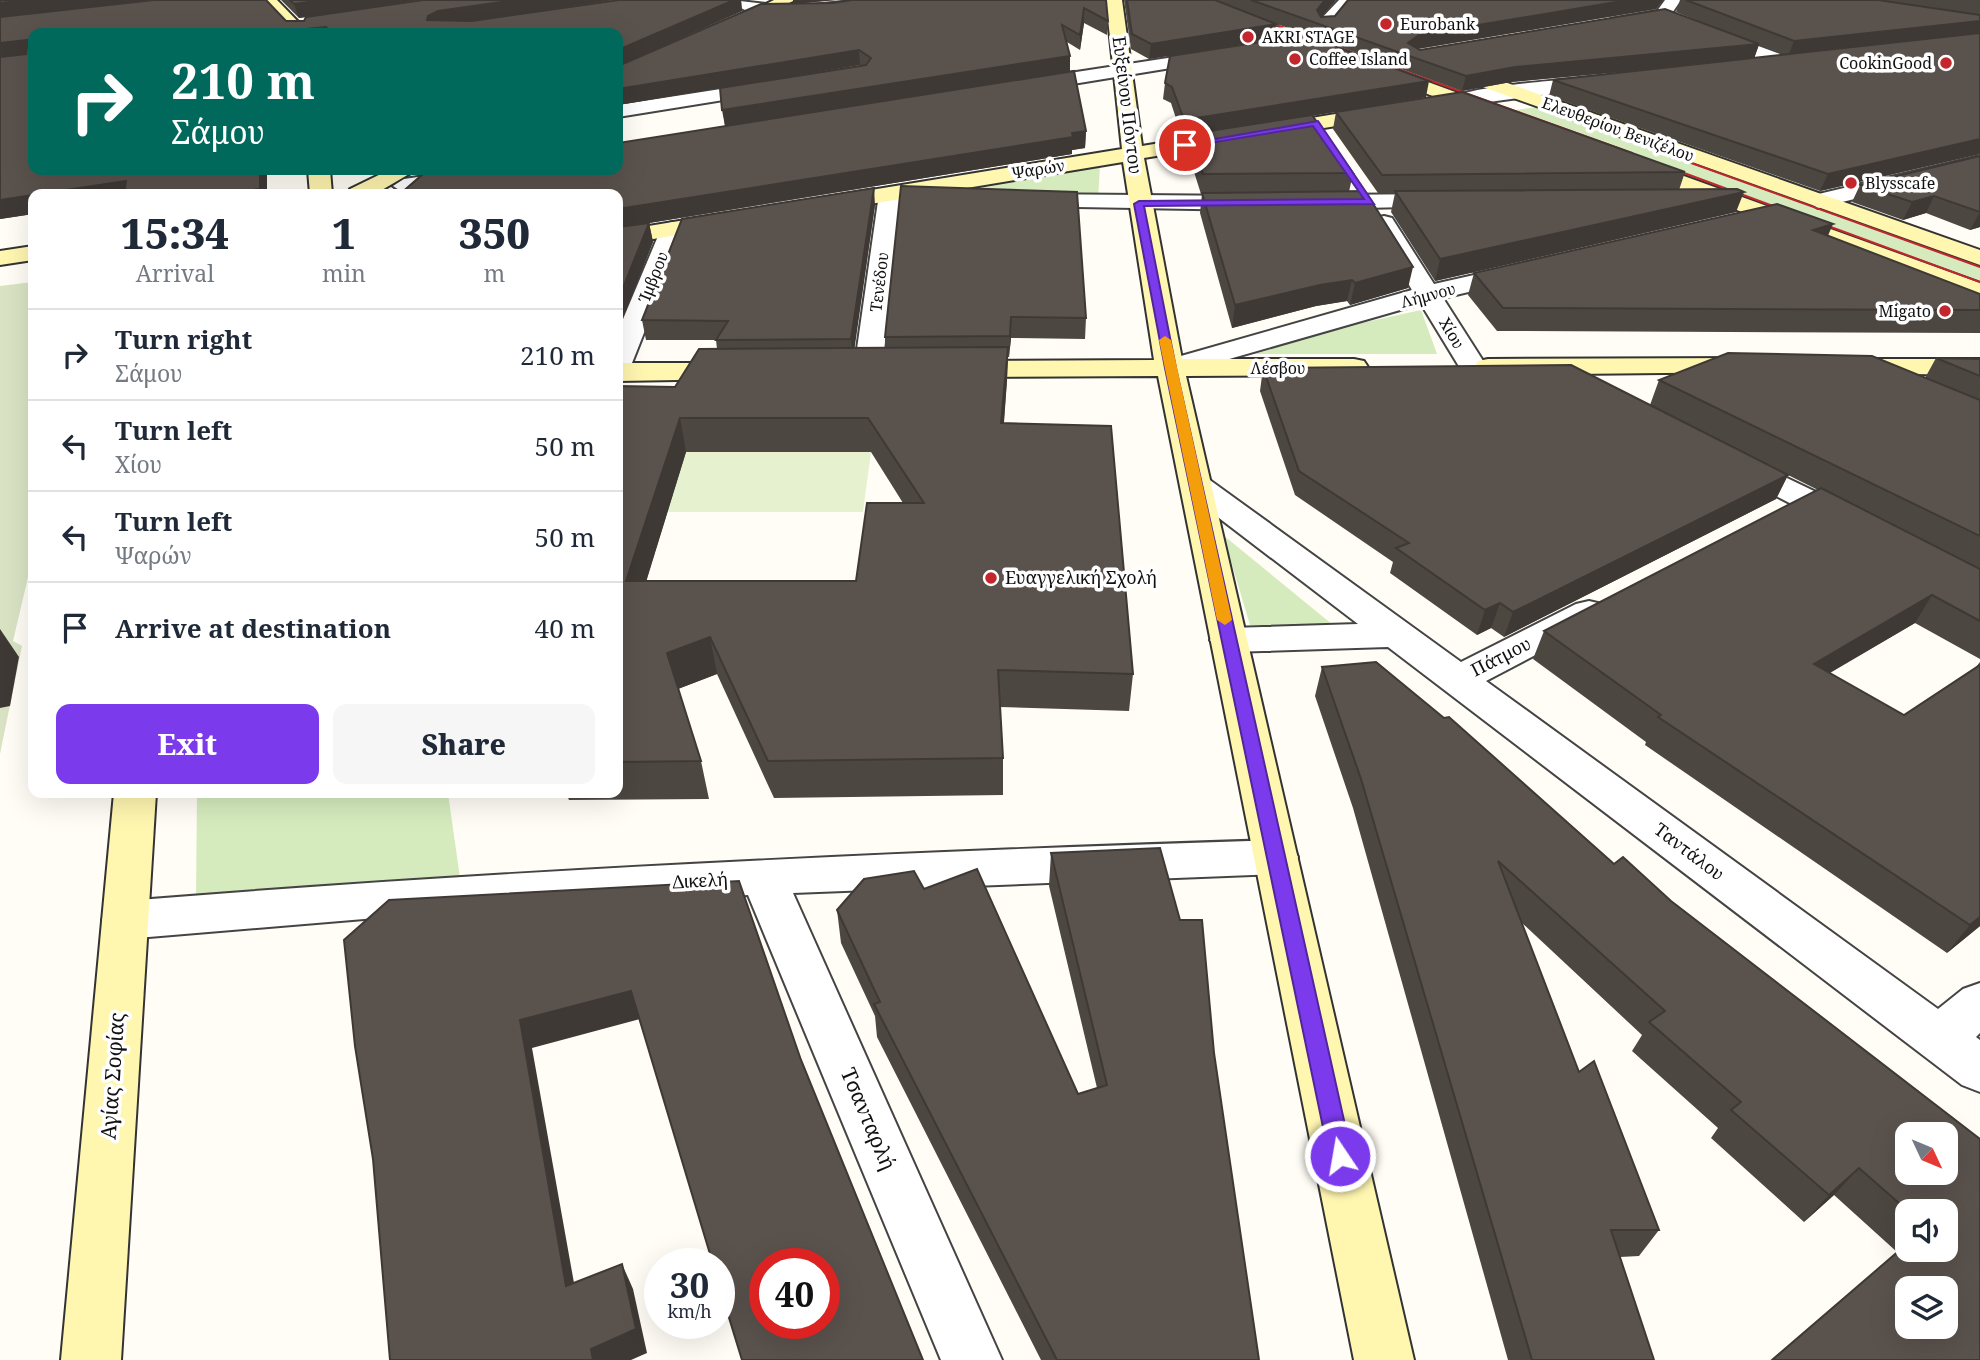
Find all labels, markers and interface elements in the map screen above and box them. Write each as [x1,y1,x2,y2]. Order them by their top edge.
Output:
place label: Eurobank [1400,13,1476,35]
marker: Eurobank [1378,16,1394,32]
place label: AKRI STAGE [1262,26,1355,48]
marker: AKRI STAGE [1240,29,1256,45]
street label: Ευξείνου Πόντου [1108,35,1148,175]
text: 210 m [171,47,315,113]
place label: Coffee Island [1309,48,1408,70]
marker: Coffee Island [1287,51,1303,67]
place label: CookinGood [1839,52,1932,74]
marker: CookinGood [1938,55,1954,71]
icon: right [56,56,147,147]
street label: Ελευθερίου Βενιζέλου [1539,91,1697,167]
text: Σάμου [171,110,265,153]
pin [1155,115,1215,175]
icon: arrive [1166,126,1204,164]
street label: Ψαρών [1010,154,1066,184]
place label: Blysscafe [1865,172,1935,194]
marker: Blysscafe [1843,175,1859,191]
text: 15:34 [121,204,229,261]
text: 1 [332,204,356,261]
text: 350 [459,204,530,261]
street label: Ίμβρου [632,248,673,307]
street label: Τενέδου [864,251,894,313]
text: Arrival [136,257,214,289]
text: min [322,257,366,289]
text: m [484,257,505,289]
street label: Λήμνου [1398,277,1458,313]
place label: Migato [1878,300,1931,322]
marker: Migato [1937,303,1953,319]
street label: Χίου [1434,313,1470,353]
text: Turn right [115,321,252,357]
icon: right [56,336,94,374]
text: 210 m [520,337,595,373]
text: Σάμου [115,357,182,389]
street label: Λέσβου [1250,357,1306,379]
text: Turn left [115,412,232,448]
icon: left [56,427,94,465]
text: 50 m [535,428,595,464]
text: Χίου [115,448,162,480]
text: Turn left [115,503,232,539]
icon: left [56,518,94,556]
text: 50 m [535,519,595,555]
text: Ψαρών [115,539,192,571]
place label: Ευαγγελική Σχολή [1005,565,1157,589]
marker: Ευαγγελική Σχολή [983,570,999,586]
icon: arrive [56,609,94,647]
text: Arrive at destination [115,610,391,646]
text: 40 m [535,610,595,646]
street label: Πάτμου [1466,631,1535,681]
button: Exit [56,704,319,784]
button: Share [333,704,595,784]
street label: Ταντάλου [1650,817,1730,885]
street label: Δικελή [672,867,728,893]
street label: Αγίας Σοφίας [94,1011,130,1141]
street label: Τσανταρλή [835,1063,903,1174]
position arrow [1303,1119,1377,1193]
north arrow [1895,1122,1958,1185]
map controls [1895,1122,1958,1339]
button: sound [1895,1199,1958,1262]
speed limit sign: 40 [749,1248,840,1339]
text: 30 [670,1261,709,1308]
button: layers [1895,1276,1958,1339]
text: km/h [667,1299,712,1323]

